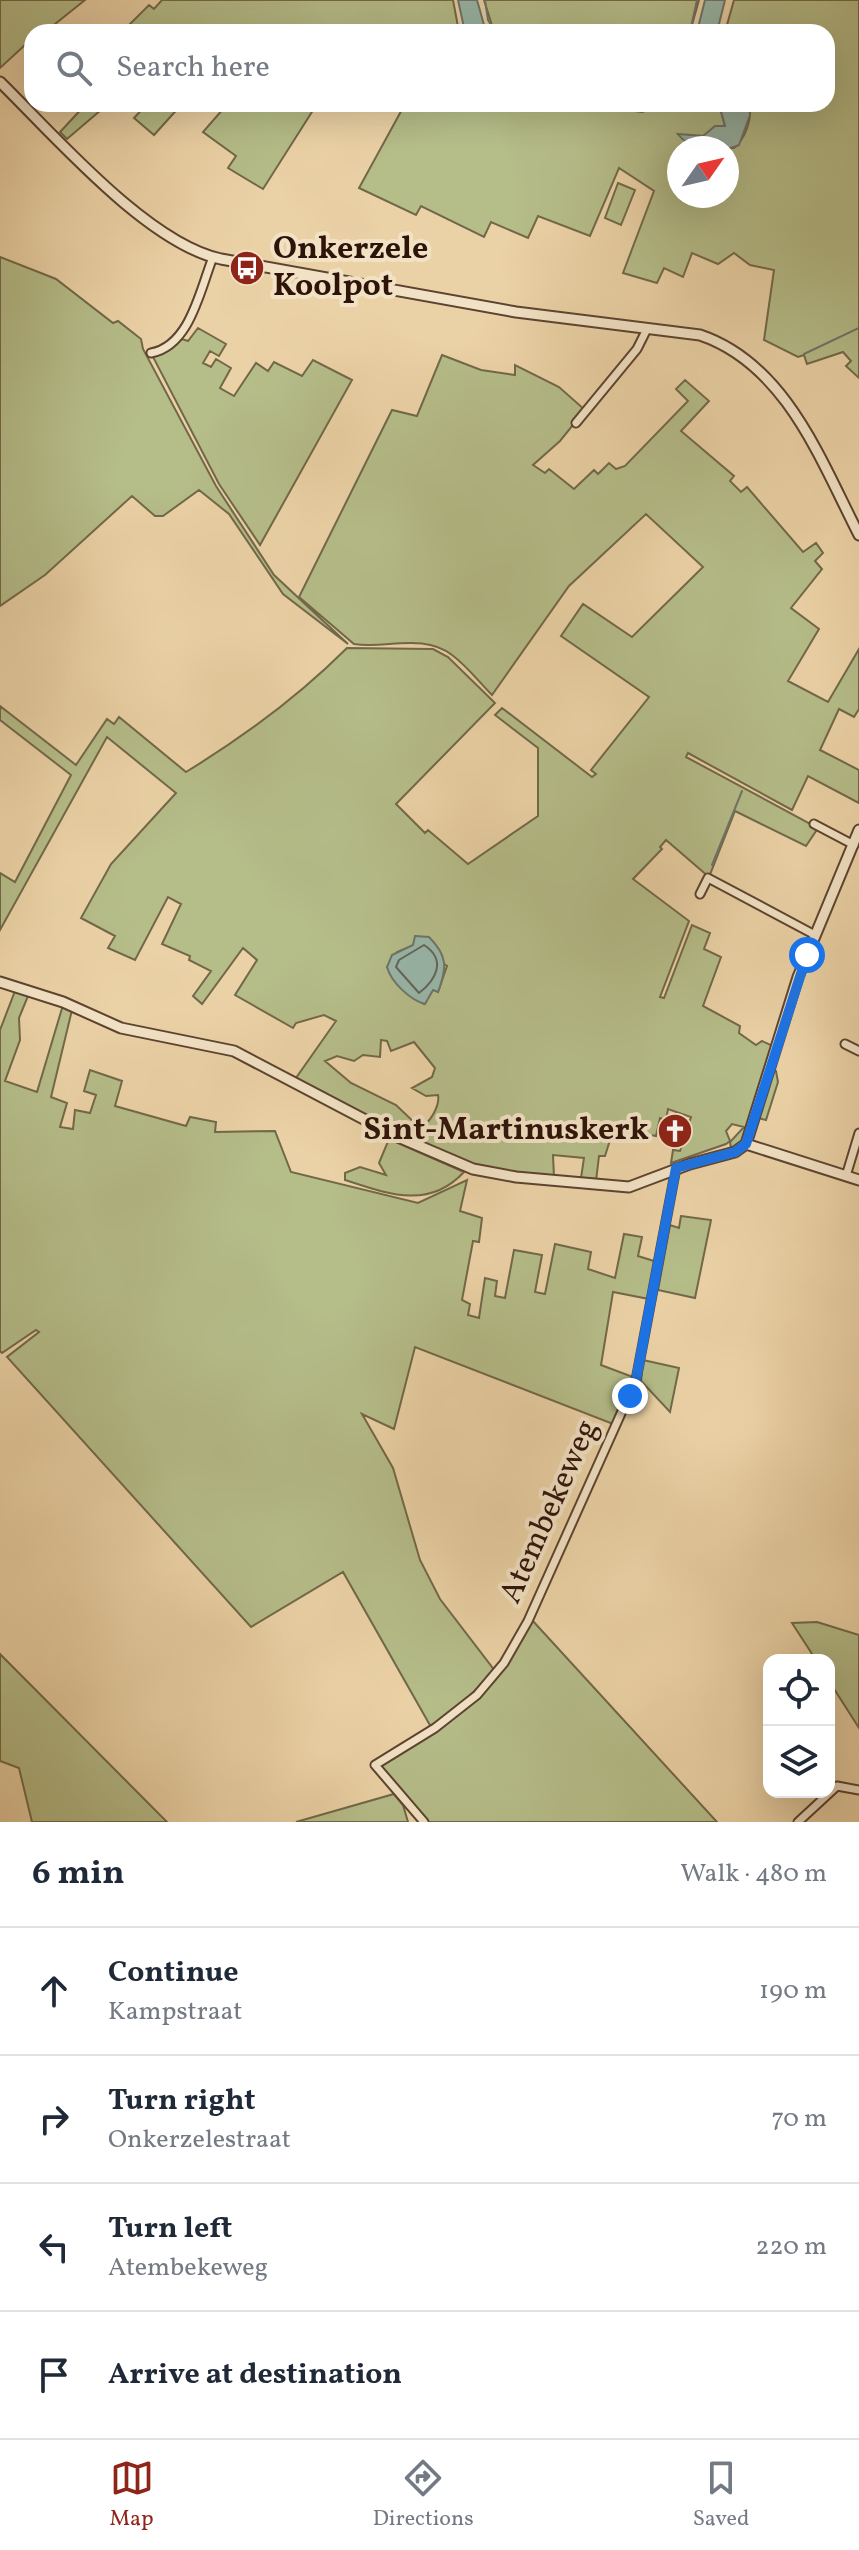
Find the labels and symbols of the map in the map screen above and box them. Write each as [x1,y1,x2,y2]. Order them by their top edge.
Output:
north arrow [667,136,739,208]
place label: Onkerzele Koolpot [273,228,428,309]
bus stop icon: Onkerzele Koolpot [228,249,266,287]
route start [789,937,825,973]
place label: Sint-Martinuskerk [363,1109,649,1153]
church icon: Sint-Martinuskerk [656,1112,694,1150]
route end [612,1378,648,1414]
street label: Atembekeweg [490,1413,610,1611]

